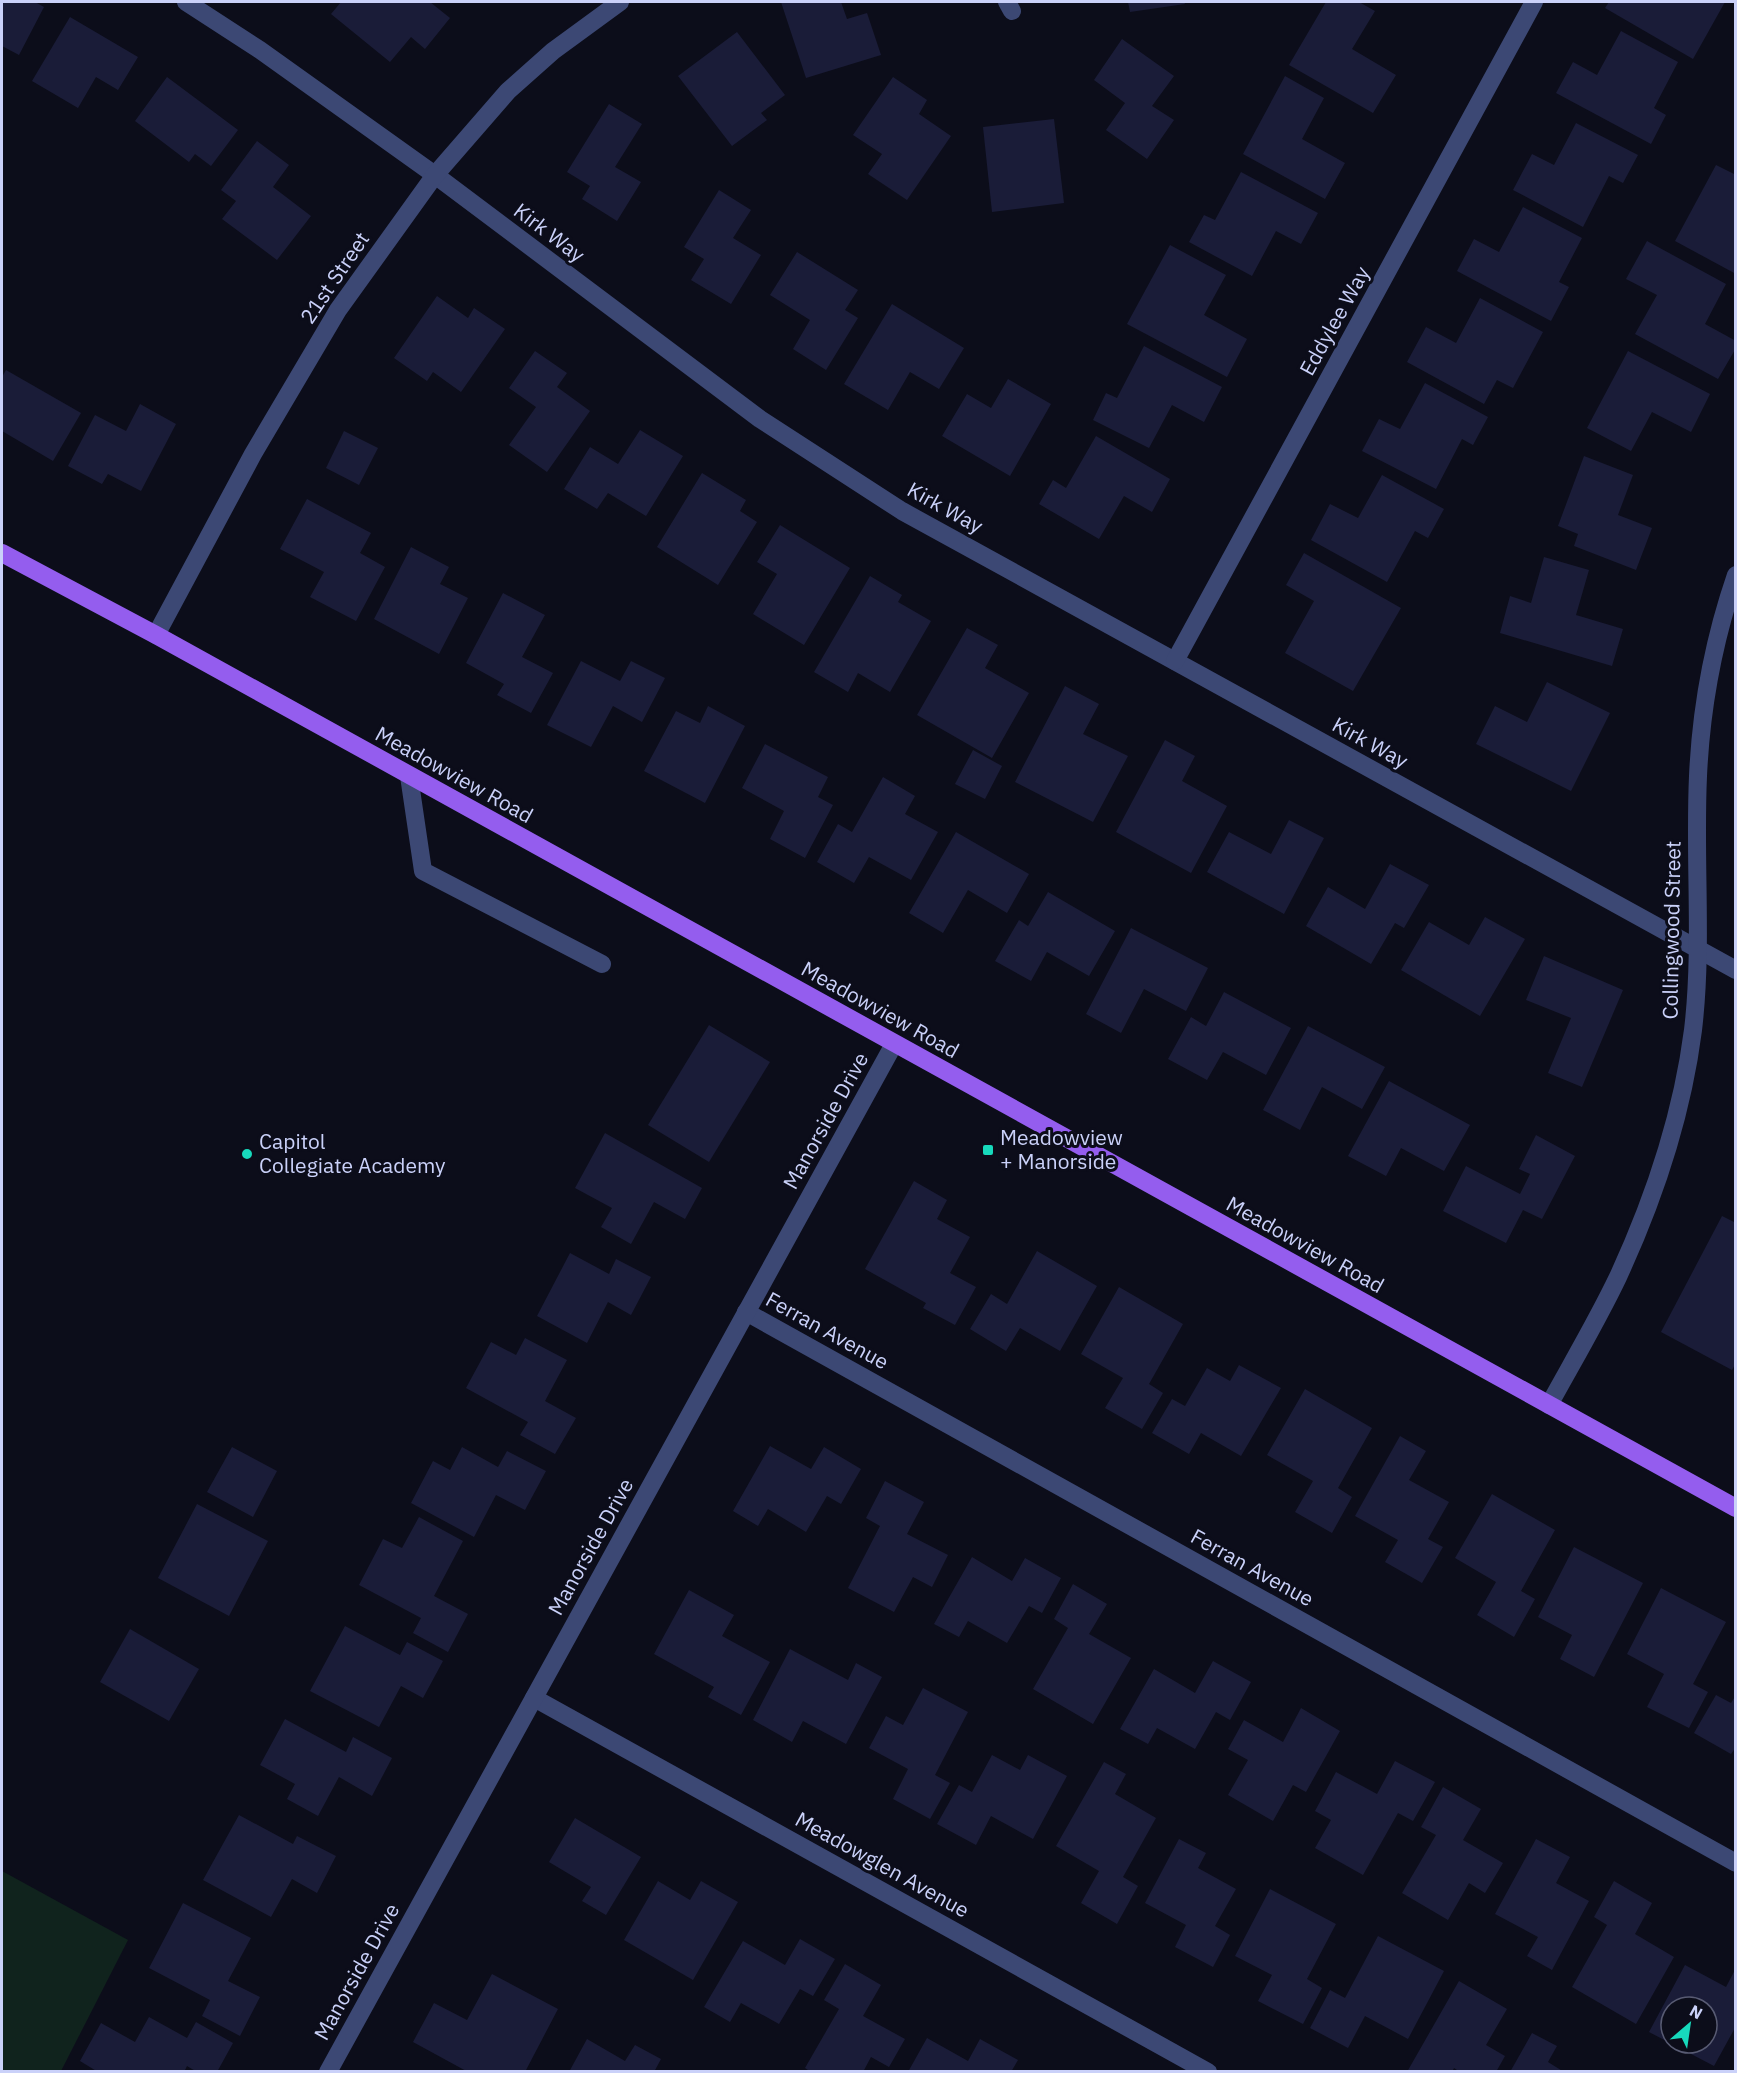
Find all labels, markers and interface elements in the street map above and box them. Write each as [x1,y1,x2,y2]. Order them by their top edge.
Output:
street label: Kirk Way [508,196,591,268]
street label: 21st Street [293,226,375,329]
street label: Eddylee Way [1293,260,1376,380]
street label: Kirk Way [903,475,989,540]
street label: Kirk Way [1328,710,1414,775]
street label: Meadowview Road [371,719,538,829]
street label: Collingwood Street [1655,840,1687,1020]
street label: Meadowview Road [797,954,964,1064]
street label: Manorside Drive [776,1047,874,1194]
place label: Meadowview + Manorside [1000,1123,1123,1175]
place label: Capitol Collegiate Academy [259,1127,446,1179]
marker: Meadowview + Manorside [981,1143,995,1157]
marker: Capitol Collegiate Academy [240,1147,254,1161]
street label: Meadowview Road [1222,1189,1389,1299]
street label: Ferran Avenue [761,1285,894,1375]
street label: Manorside Drive [541,1473,639,1620]
street label: Ferran Avenue [1186,1522,1319,1612]
street label: Meadowglen Avenue [791,1805,974,1924]
street label: Manorside Drive [307,1898,405,2045]
north arrow [1659,1995,1719,2055]
text: N [1686,2000,1706,2023]

